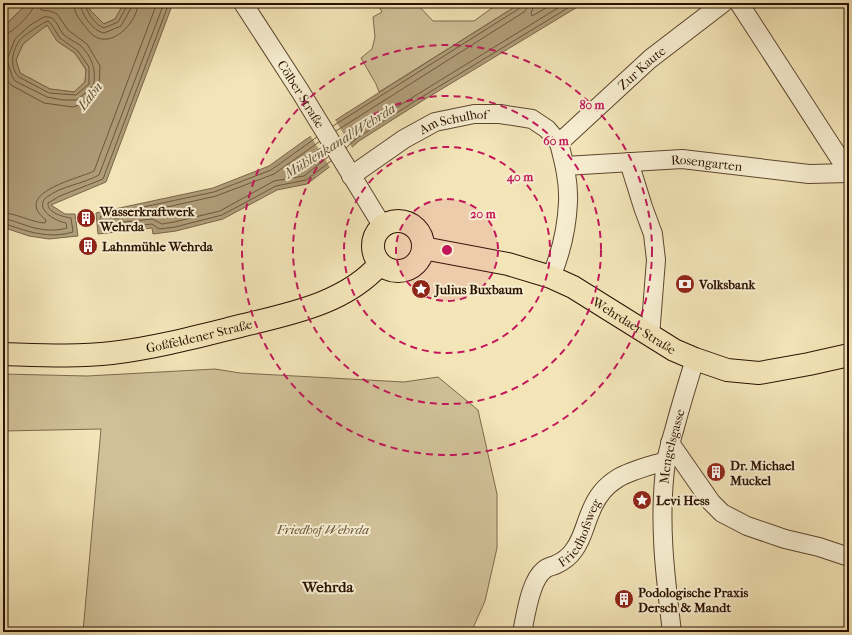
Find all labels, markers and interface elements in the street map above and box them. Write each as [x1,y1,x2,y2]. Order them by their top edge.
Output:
street label: Zur Kaute [615,42,669,92]
street label: Cölber Straße [275,57,328,131]
water label: Lahn [73,78,106,114]
text: 80 m [579,98,606,112]
water label: Mühlenkanal Wehrda [280,100,399,183]
street label: Am Schulhof [415,106,490,137]
text: 60 m [543,134,570,148]
street label: Rosengarten [670,151,744,174]
text: 40 m [506,170,534,185]
place label: Wasserkraftwerk Wehrda [99,204,196,234]
building icon: Wasserkraftwerk Wehrda [75,207,97,229]
text: 20 m [470,207,497,221]
building icon: Lahnmühle Wehrda [77,235,99,257]
place label: Lahnmühle Wehrda [102,239,214,254]
centre of rings [440,243,454,257]
bank icon: Volksbank [674,273,696,295]
place label: Volksbank [698,277,757,292]
place icon: Julius Buxbaum [410,278,432,300]
place label: Julius Buxbaum [433,282,523,298]
street label: Wehrdaer Straße [589,293,679,357]
street label: Goßfeldener Straße [145,316,254,355]
street label: Mengelsgasse [656,407,687,484]
place label: Dr. Michael Muckel [729,458,795,488]
building icon: Dr. Michael Muckel [705,461,727,483]
place icon: Levi Hess [631,489,653,511]
place label: Levi Hess [656,493,710,508]
street label: Friedhofsweg [555,495,604,569]
park label: Friedhof Wehrda [276,522,369,537]
district label: Wehrda [302,578,354,596]
place label: Podologische Praxis Dersch & Mandt [638,585,749,615]
building icon: Podologische Praxis Dersch & Mandt [613,588,635,610]

